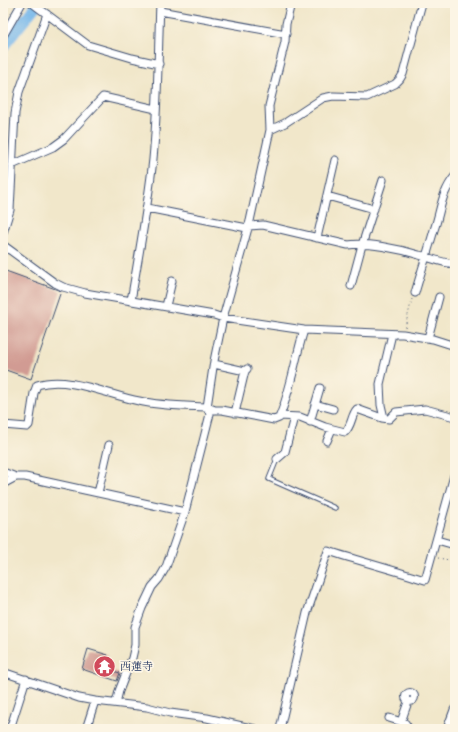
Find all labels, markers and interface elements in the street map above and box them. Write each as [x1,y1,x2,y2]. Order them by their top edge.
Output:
temple icon: 西蓮寺 [91,653,117,679]
place label: 西蓮寺 [120,660,153,674]

